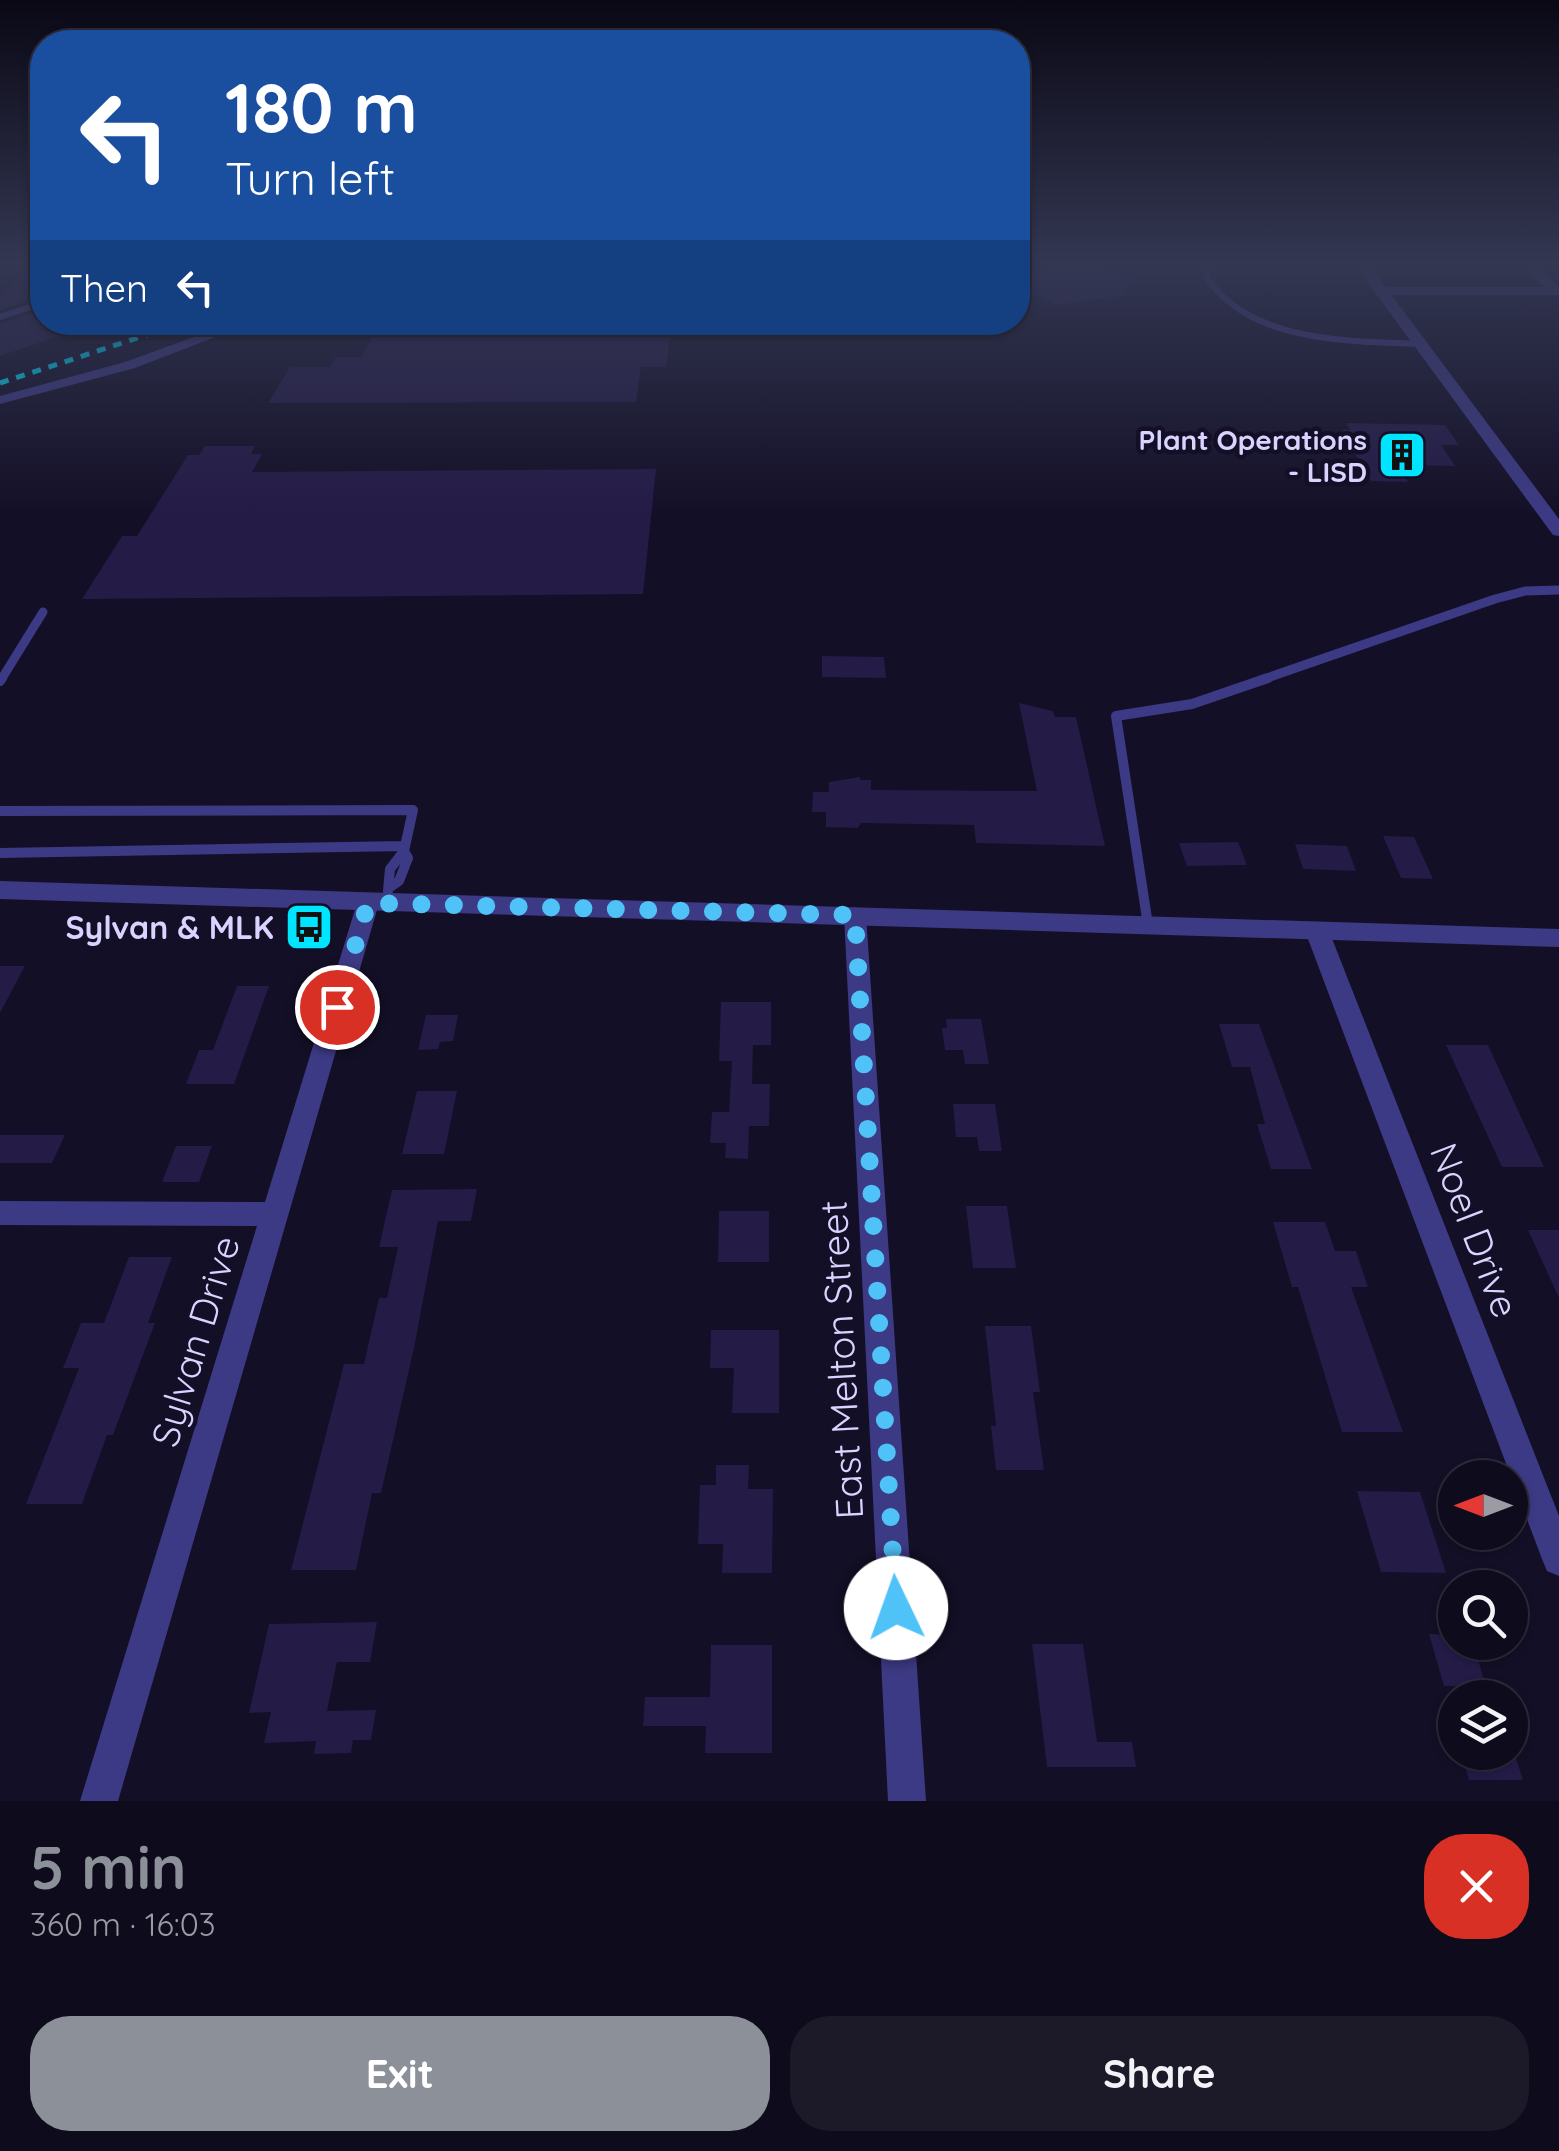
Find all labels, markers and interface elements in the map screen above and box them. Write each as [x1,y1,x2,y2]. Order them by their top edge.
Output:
text: 180 m [225,63,418,151]
icon: left [60,70,190,200]
text: Turn left [225,150,395,206]
icon: left [168,260,223,315]
text: Then [60,264,148,312]
place label: Plant Operations - LISD [1139,422,1367,489]
building icon: Plant Operations - LISD [1376,429,1428,481]
bus stop icon: Sylvan & MLK [283,901,335,953]
place label: Sylvan & MLK [65,907,274,947]
pin [295,965,380,1050]
icon: arrive [310,980,365,1035]
street label: Noel Drive [1420,1136,1530,1324]
street label: East Melton Street [809,1199,873,1521]
street label: Sylvan Drive [140,1230,250,1452]
north arrow [1438,1460,1528,1550]
map controls [1438,1460,1528,1770]
position arrow [844,1556,948,1660]
button: search [1438,1570,1528,1660]
button: layers [1438,1680,1528,1770]
text: 5 min [30,1829,187,1904]
button: close [1424,1834,1529,1939]
text: 360 m · 16:03 [30,1904,216,1944]
button: Exit [30,2016,770,2131]
button: Share [790,2016,1529,2131]

